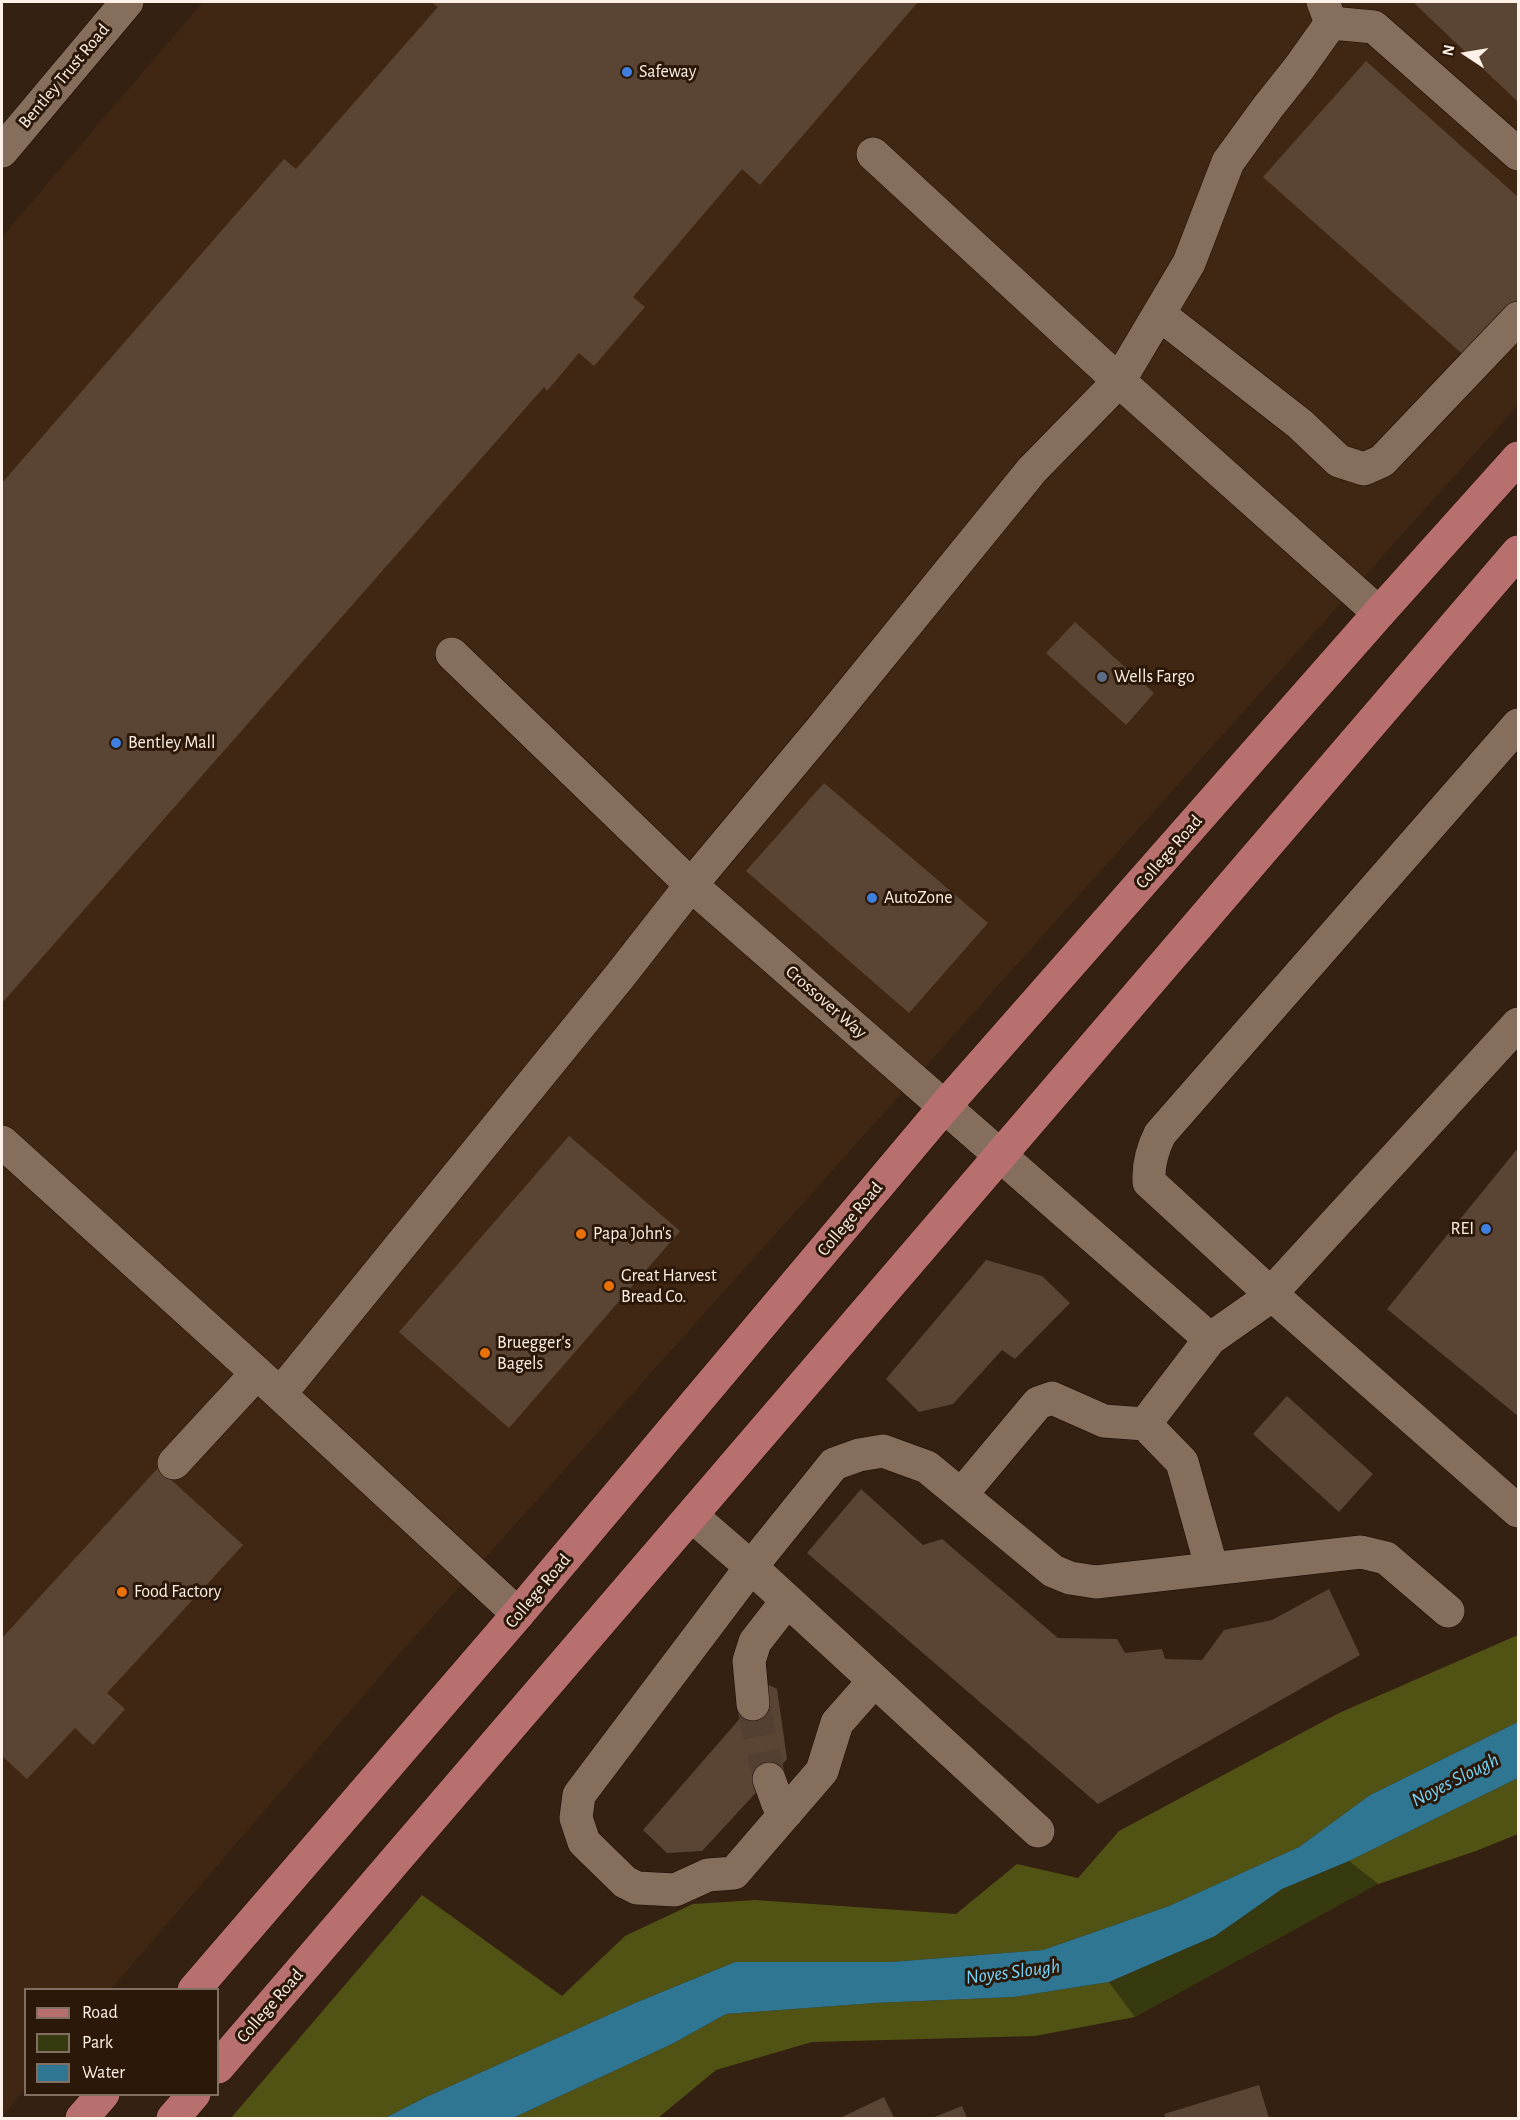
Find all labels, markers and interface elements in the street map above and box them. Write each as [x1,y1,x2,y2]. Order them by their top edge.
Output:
street label: Bentley Trust Road [14,19,114,133]
north arrow [1436,24,1496,84]
text: N [1439,43,1457,57]
place label: Safeway [639,61,696,83]
marker: Safeway [620,65,634,79]
place label: Wells Fargo [1114,666,1195,688]
marker: Wells Fargo [1095,670,1109,684]
place label: Bentley Mall [128,732,215,754]
marker: Bentley Mall [109,736,123,750]
street label: College Road [1131,811,1207,893]
place label: AutoZone [884,887,953,909]
marker: AutoZone [865,891,879,905]
street label: Crossover Way [781,961,871,1043]
street label: College Road [813,1177,887,1261]
place label: REI [1451,1218,1474,1240]
marker: REI [1479,1222,1493,1236]
place label: Papa John's [593,1223,672,1245]
marker: Papa John's [574,1227,588,1241]
place label: Great Harvest Bread Co. [621,1265,717,1308]
marker: Great Harvest Bread Co. [602,1279,616,1293]
place label: Bruegger's Bagels [497,1332,571,1374]
marker: Bruegger's Bagels [478,1346,492,1360]
street label: College Road [501,1549,575,1633]
place label: Food Factory [134,1581,222,1603]
marker: Food Factory [115,1585,129,1599]
water label: Noyes Slough [1407,1748,1503,1812]
water label: Noyes Slough [964,1954,1062,1990]
street label: College Road [232,1965,308,2047]
legend [24,1988,219,2096]
text: Road [82,2004,118,2022]
text: Park [82,2034,113,2052]
text: Water [82,2064,125,2082]

